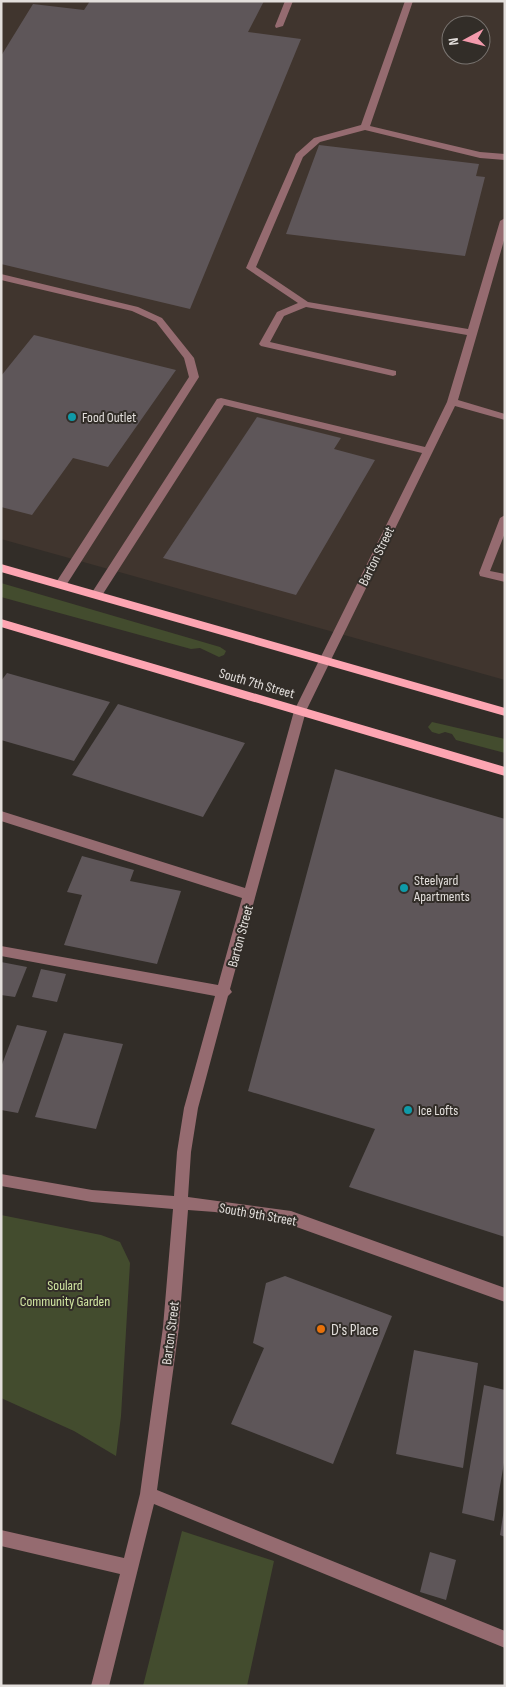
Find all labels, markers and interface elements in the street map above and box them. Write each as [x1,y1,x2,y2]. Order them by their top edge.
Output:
north arrow [441,15,491,65]
text: N [445,37,462,46]
place label: Food Outlet [82,409,136,426]
marker: Food Outlet [66,411,78,423]
street label: Barton Street [355,524,398,589]
street label: South 7th Street [217,665,297,702]
place label: Steelyard Apartments [413,872,470,905]
marker: Steelyard Apartments [398,882,410,894]
street label: Barton Street [224,903,257,969]
place label: Ice Lofts [418,1102,458,1119]
marker: Ice Lofts [402,1104,414,1116]
street label: South 9th Street [218,1199,298,1230]
park label: Soulard Community Garden [20,1277,110,1310]
street label: Barton Street [158,1300,183,1366]
place label: D's Place [331,1321,378,1340]
marker: D's Place [315,1323,327,1335]

